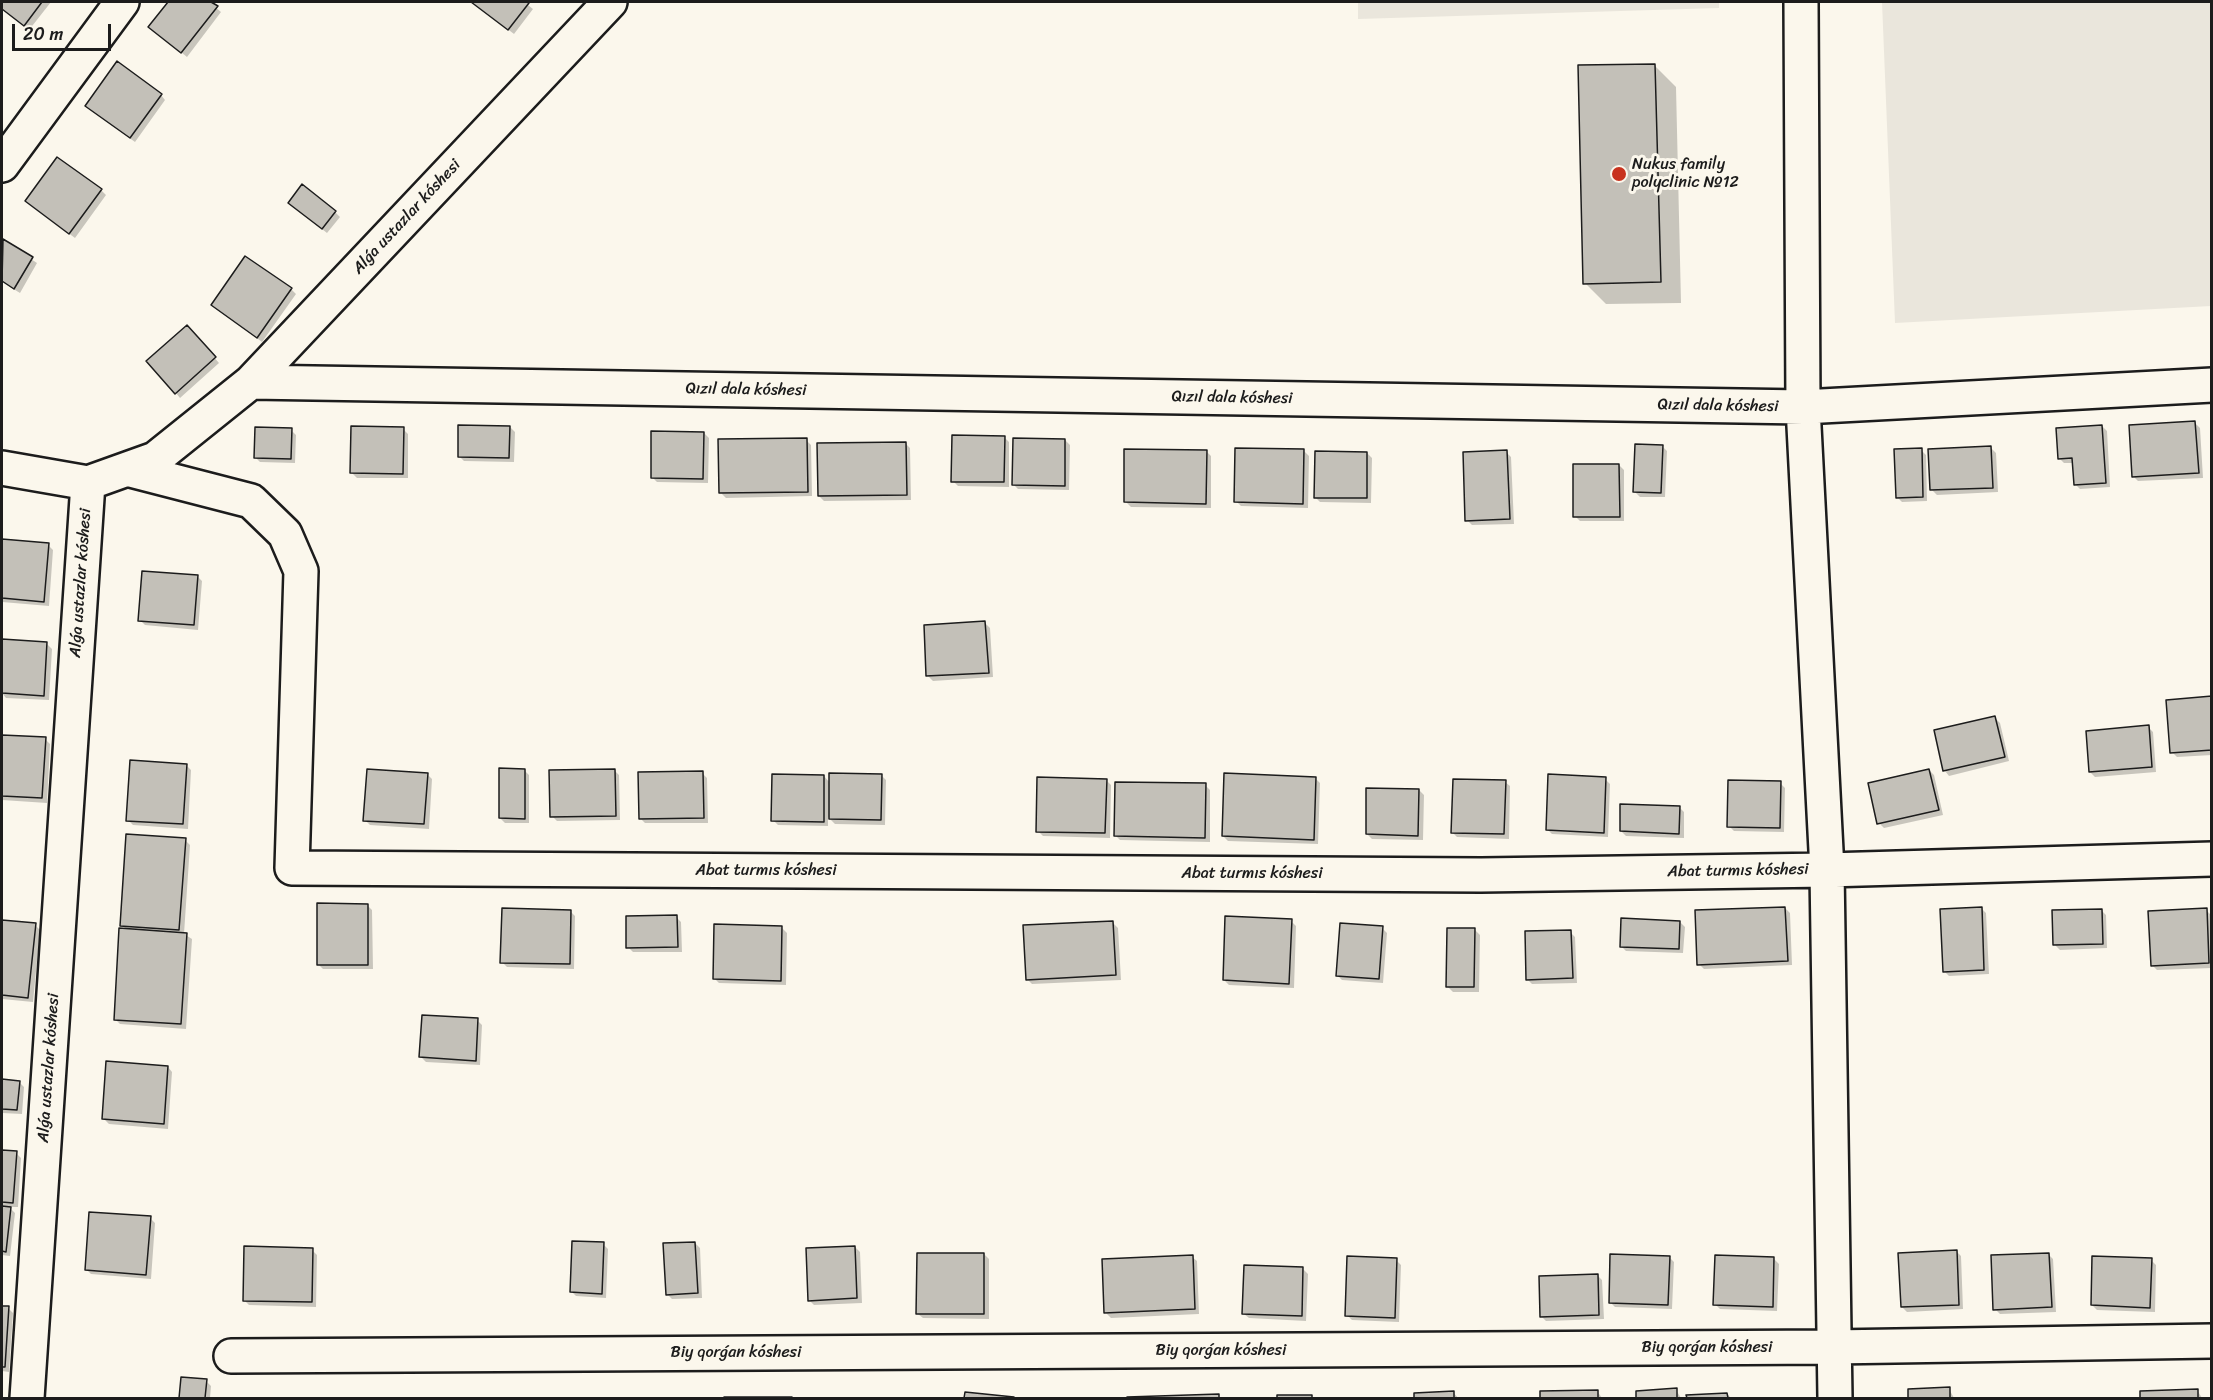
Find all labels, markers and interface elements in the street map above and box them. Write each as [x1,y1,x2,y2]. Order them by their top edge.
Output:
scale bar [15,12,114,50]
text: 20 m [23,18,63,50]
place label: Nukus family polyclinic №12 [1632,155,1739,193]
street label: Alǵa ustazlar kóshesi [349,156,465,278]
marker: Nukus family polyclinic №12 [1610,165,1628,183]
street label: Qızıl dala kóshesi [685,379,807,401]
street label: Qızıl dala kóshesi [1171,387,1293,409]
street label: Qızıl dala kóshesi [1657,395,1779,417]
street label: Alǵa ustazlar kóshesi [66,508,96,658]
street label: Abat turmıs kóshesi [1667,860,1809,882]
street label: Abat turmıs kóshesi [695,861,837,881]
street label: Abat turmıs kóshesi [1181,864,1323,884]
street label: Alǵa ustazlar kóshesi [34,993,64,1143]
street label: Biy qorǵan kóshesi [1642,1338,1772,1358]
street label: Biy qorǵan kóshesi [1156,1341,1286,1361]
street label: Biy qorǵan kóshesi [671,1343,801,1363]

